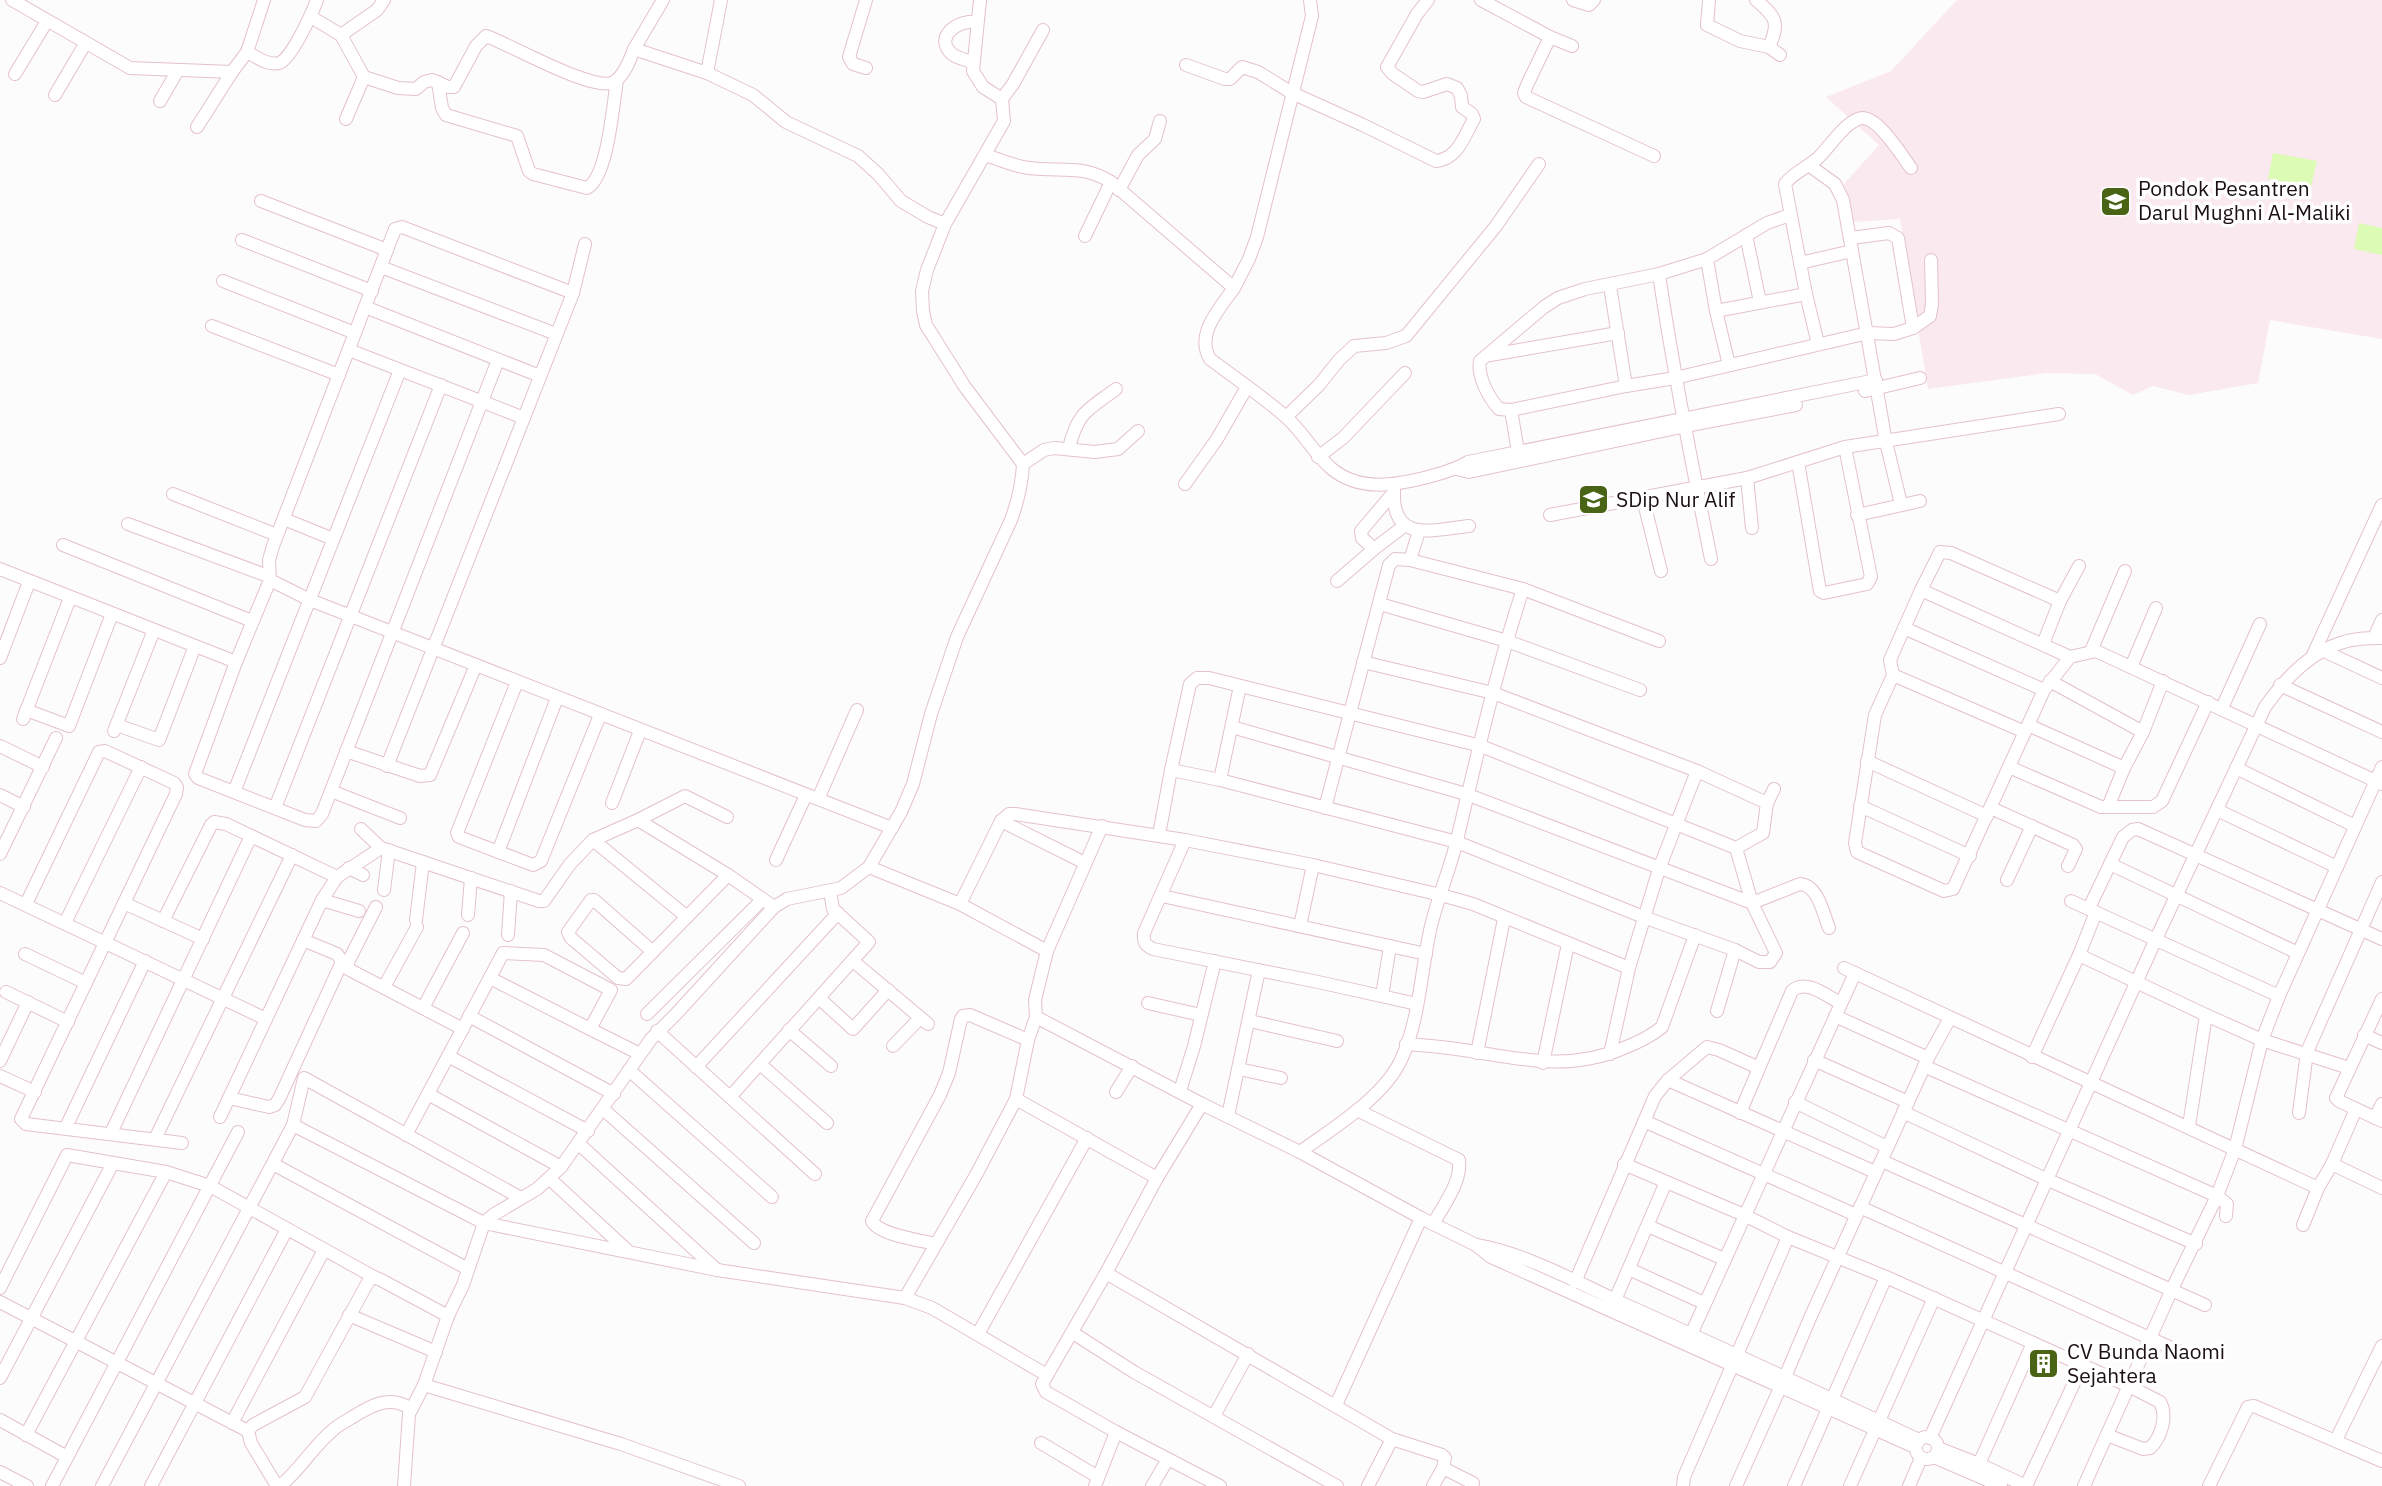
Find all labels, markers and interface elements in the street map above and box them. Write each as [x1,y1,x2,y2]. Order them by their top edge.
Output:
place label: Pondok Pesantren Darul Mughni Al-Maliki [2138,174,2351,226]
school or university icon: Pondok Pesantren Darul Mughni Al-Maliki [2098,184,2132,218]
school or university icon: SDip Nur Alif [1576,483,1610,517]
place label: SDip Nur Alif [1616,485,1736,513]
place label: CV Bunda Naomi Sejahtera [2067,1337,2225,1389]
building icon: CV Bunda Naomi Sejahtera [2027,1347,2061,1381]

